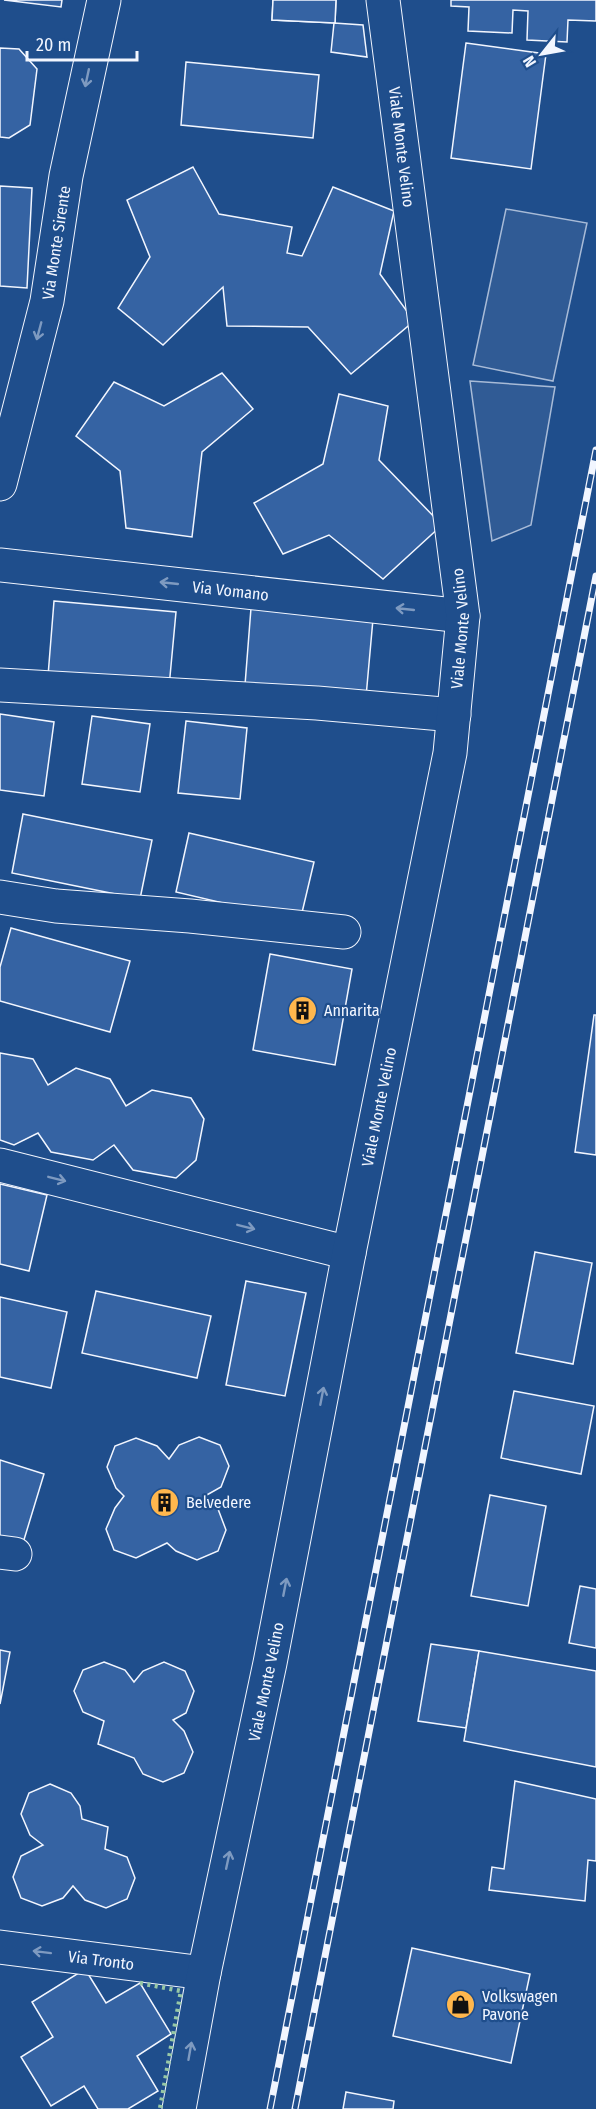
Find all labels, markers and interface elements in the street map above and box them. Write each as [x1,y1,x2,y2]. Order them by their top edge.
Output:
scale bar [27,24,136,62]
north arrow [512,24,572,84]
text: 20 m [36,34,71,56]
text: N [519,52,540,70]
one-way arrow [81,67,92,87]
street label: Viale Monte Velino [385,86,418,208]
street label: Via Monte Sirente [38,184,74,301]
one-way arrow [33,321,44,340]
street label: Viale Monte Velino [447,567,473,690]
street label: Via Vomano [191,577,270,605]
one-way arrow [160,578,180,589]
one-way arrow [396,603,415,614]
building icon: Annarita [287,994,319,1026]
place label: Annarita [324,1001,380,1020]
street label: Viale Monte Velino [358,1045,400,1168]
one-way arrow [47,1174,66,1186]
one-way arrow [236,1222,255,1233]
one-way arrow [317,1386,328,1406]
building icon: Belvedere [149,1486,181,1518]
place label: Belvedere [186,1493,251,1512]
one-way arrow [280,1578,291,1597]
street label: Viale Monte Velino [245,1621,288,1743]
one-way arrow [223,1851,234,1871]
one-way arrow [32,1946,52,1957]
street label: Via Tronto [67,1947,135,1974]
place label: Volkswagen Pavone [482,1987,558,2024]
shop icon: Volkswagen Pavone [445,1989,477,2021]
one-way arrow [184,2042,195,2062]

